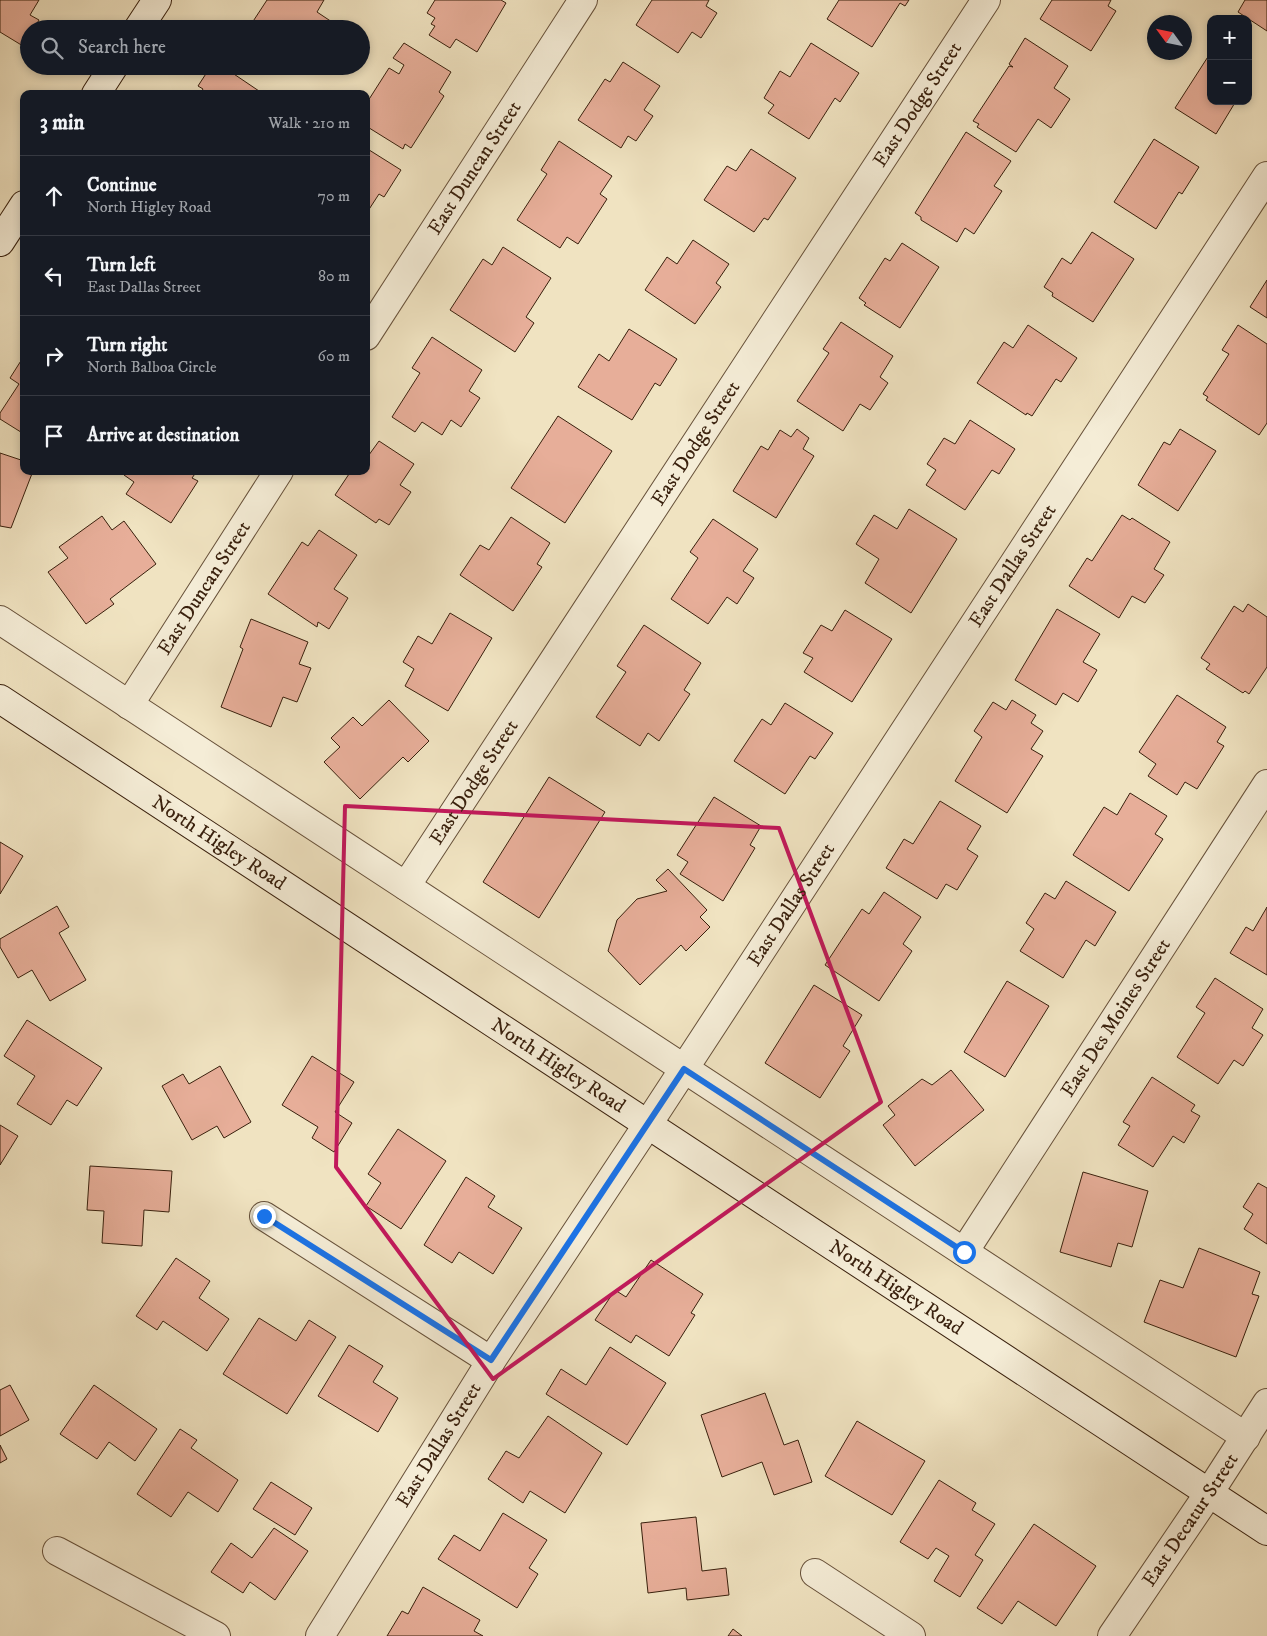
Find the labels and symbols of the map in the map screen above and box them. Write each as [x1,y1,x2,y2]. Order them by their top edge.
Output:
north arrow [1147,15,1192,60]
street label: East Dodge Street [868,37,968,172]
street label: East Duncan Street [422,96,527,240]
street label: East Dodge Street [646,376,746,511]
street label: East Dallas Street [963,499,1062,632]
street label: East Duncan Street [152,516,256,660]
street label: East Dodge Street [424,715,524,849]
street label: North Higley Road [147,790,291,896]
street label: East Dallas Street [742,838,841,971]
street label: East Des Moines Street [1055,934,1176,1102]
street label: North Higley Road [487,1013,630,1119]
route end [253,1205,276,1228]
street label: North Higley Road [824,1234,968,1341]
route start [953,1241,976,1264]
street label: East Dallas Street [391,1378,487,1512]
street label: East Decatur Street [1137,1448,1244,1592]

